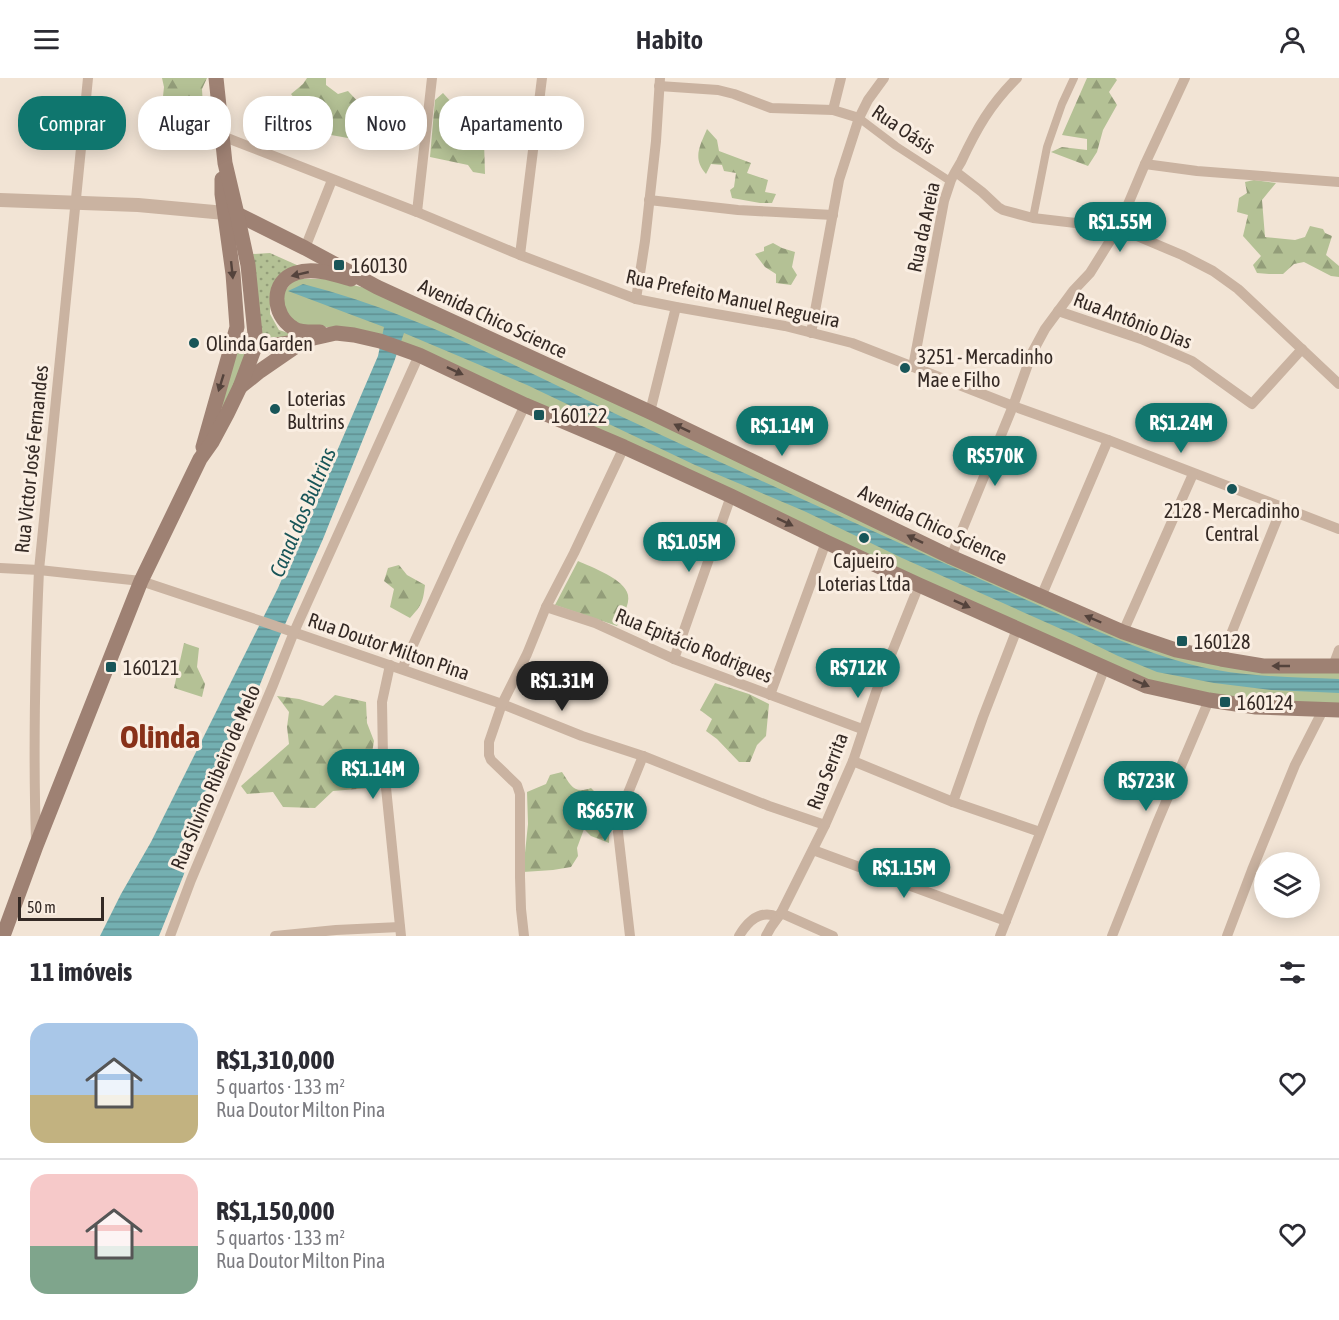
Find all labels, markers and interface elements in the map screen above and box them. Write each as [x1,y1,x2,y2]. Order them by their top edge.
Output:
icon: menu [30,23,63,56]
icon: person [1276,23,1309,56]
text: Habito [636,24,703,55]
chip: Comprar [18,96,126,150]
chip: Alugar [138,96,231,150]
chip: Filtros [243,96,333,150]
chip: Novo [345,96,427,150]
chip: Apartamento [439,96,584,150]
street label: Rua Oásis [868,100,940,158]
street label: Rua da Areia [902,180,944,274]
pin: R$1.55M [1065,202,1175,253]
text: R$1.55M [1088,210,1152,233]
place label: 160130 [351,254,407,277]
marker: 160130 [332,258,346,272]
one-way arrow [227,260,237,279]
street label: Rua Prefeito Manuel Regueira [624,264,842,332]
one-way arrow [291,269,309,279]
street label: Avenida Chico Science [415,274,571,362]
street label: Rua Antônio Dias [1071,287,1195,353]
place label: Olinda Garden [206,332,313,355]
marker: Olinda Garden [187,336,201,350]
place label: 3251 - Mercadinho Mae e Filho [917,345,1053,391]
marker: 3251 - Mercadinho Mae e Filho [898,361,912,375]
street label: Rua Victor José Fernandes [10,364,52,554]
one-way arrow [447,367,464,376]
one-way arrow [216,374,225,392]
place label: Loterias Bultrins [287,387,346,433]
marker: Loterias Bultrins [268,402,282,416]
pin: R$1.24M [1126,403,1236,454]
place label: 160122 [551,404,607,427]
pin: R$1.14M [727,406,837,457]
marker: 160122 [532,408,546,422]
text: R$1.24M [1149,411,1213,434]
text: R$1.14M [750,414,814,437]
one-way arrow [674,423,691,432]
pin: R$570K [946,436,1044,487]
water label: Canal dos Bultrins [264,444,340,580]
text: R$570K [967,444,1023,467]
street label: Avenida Chico Science [855,480,1011,568]
marker: 2128 - Mercadinho Central [1225,482,1239,496]
place label: 2128 - Mercadinho Central [1164,499,1300,545]
one-way arrow [777,518,794,527]
pin: R$1.05M [634,522,744,573]
text: R$1.05M [657,530,721,553]
marker: Cajueiro Loterias Ltda [857,531,871,545]
one-way arrow [906,535,923,544]
place label: Cajueiro Loterias Ltda [817,549,911,595]
one-way arrow [953,600,971,610]
street label: Rua Epitácio Rodrigues [612,603,776,687]
street label: Rua Doutor Milton Pina [305,608,473,684]
one-way arrow [1083,614,1101,624]
place label: 160128 [1194,630,1250,653]
marker: 160128 [1175,634,1189,648]
pin: R$712K [809,648,907,699]
place label: 160121 [123,656,179,679]
text: R$712K [830,656,886,679]
marker: 160121 [104,660,118,674]
pin: R$1.31M [507,661,617,712]
one-way arrow [1271,661,1290,671]
text: R$1.31M [530,669,594,692]
one-way arrow [1132,678,1150,688]
street label: Rua Silvino Ribeiro de Melo [166,681,264,873]
place label: 160124 [1237,691,1293,714]
marker: 160124 [1218,695,1232,709]
district label: Olinda [120,718,200,755]
street label: Rua Serrita [802,729,852,813]
pin: R$1.14M [318,749,428,800]
text: R$1.14M [341,757,405,780]
pin: R$723K [1097,761,1195,812]
text: R$723K [1118,769,1174,792]
pin: R$657K [556,791,654,842]
text: R$657K [577,799,633,822]
pin: R$1.15M [849,848,959,899]
map controls [1254,852,1320,918]
button: layers [1254,852,1320,918]
text: R$1.15M [872,856,936,879]
scale bar [18,894,104,922]
text: 50 m [27,898,56,916]
icon: filters [1276,956,1309,989]
text: 11 imóveis [30,957,132,987]
text: R$1,310,000 [216,1045,335,1075]
icon: home [78,1047,150,1119]
icon: heart [1276,1067,1309,1100]
text: 5 quartos · 133 m² [216,1075,345,1098]
text: Rua Doutor Milton Pina [216,1098,385,1121]
text: R$1,150,000 [216,1196,335,1226]
icon: home [78,1198,150,1270]
icon: heart [1276,1218,1309,1251]
text: 5 quartos · 133 m² [216,1226,345,1249]
text: Rua Doutor Milton Pina [216,1249,385,1272]

